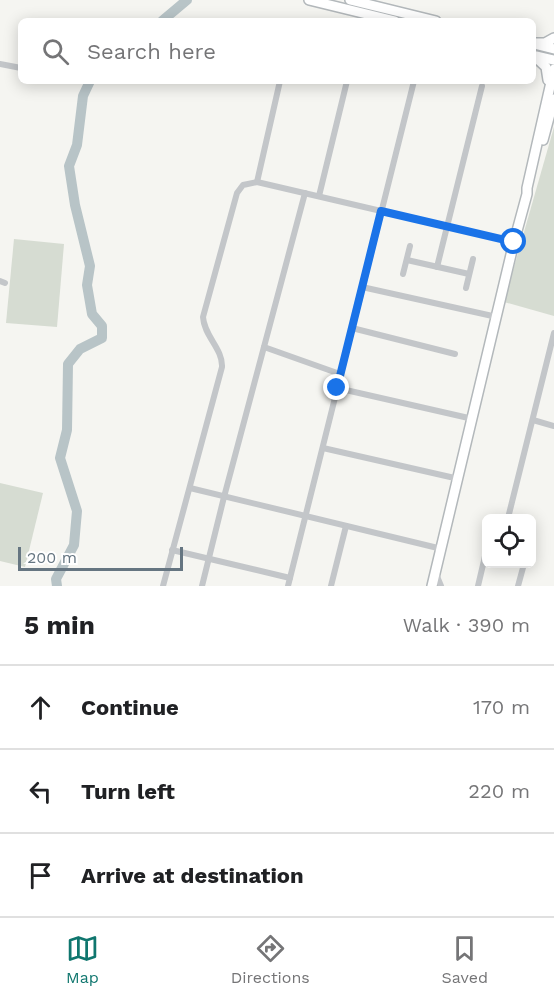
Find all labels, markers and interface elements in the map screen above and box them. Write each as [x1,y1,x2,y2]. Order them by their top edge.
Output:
search box [18,18,536,84]
icon: search [39,35,72,68]
text: Search here [87,39,216,64]
route start [500,228,526,254]
route end [323,374,349,400]
map controls [482,514,536,568]
button: locate [482,514,536,568]
scale bar [18,544,183,572]
text: 200 m [27,548,77,567]
text: 5 min [24,610,95,640]
text: Walk · 390 m [403,613,530,637]
icon: ahead [24,691,57,724]
text: Continue [81,695,179,720]
text: 170 m [473,695,530,719]
icon: left [24,775,57,808]
text: Turn left [81,779,175,804]
text: 220 m [468,779,530,803]
icon: arrive [24,859,57,892]
text: Arrive at destination [81,863,304,888]
tab: Map [66,932,99,987]
tab: Directions [231,932,310,987]
tab: Saved [442,932,488,987]

